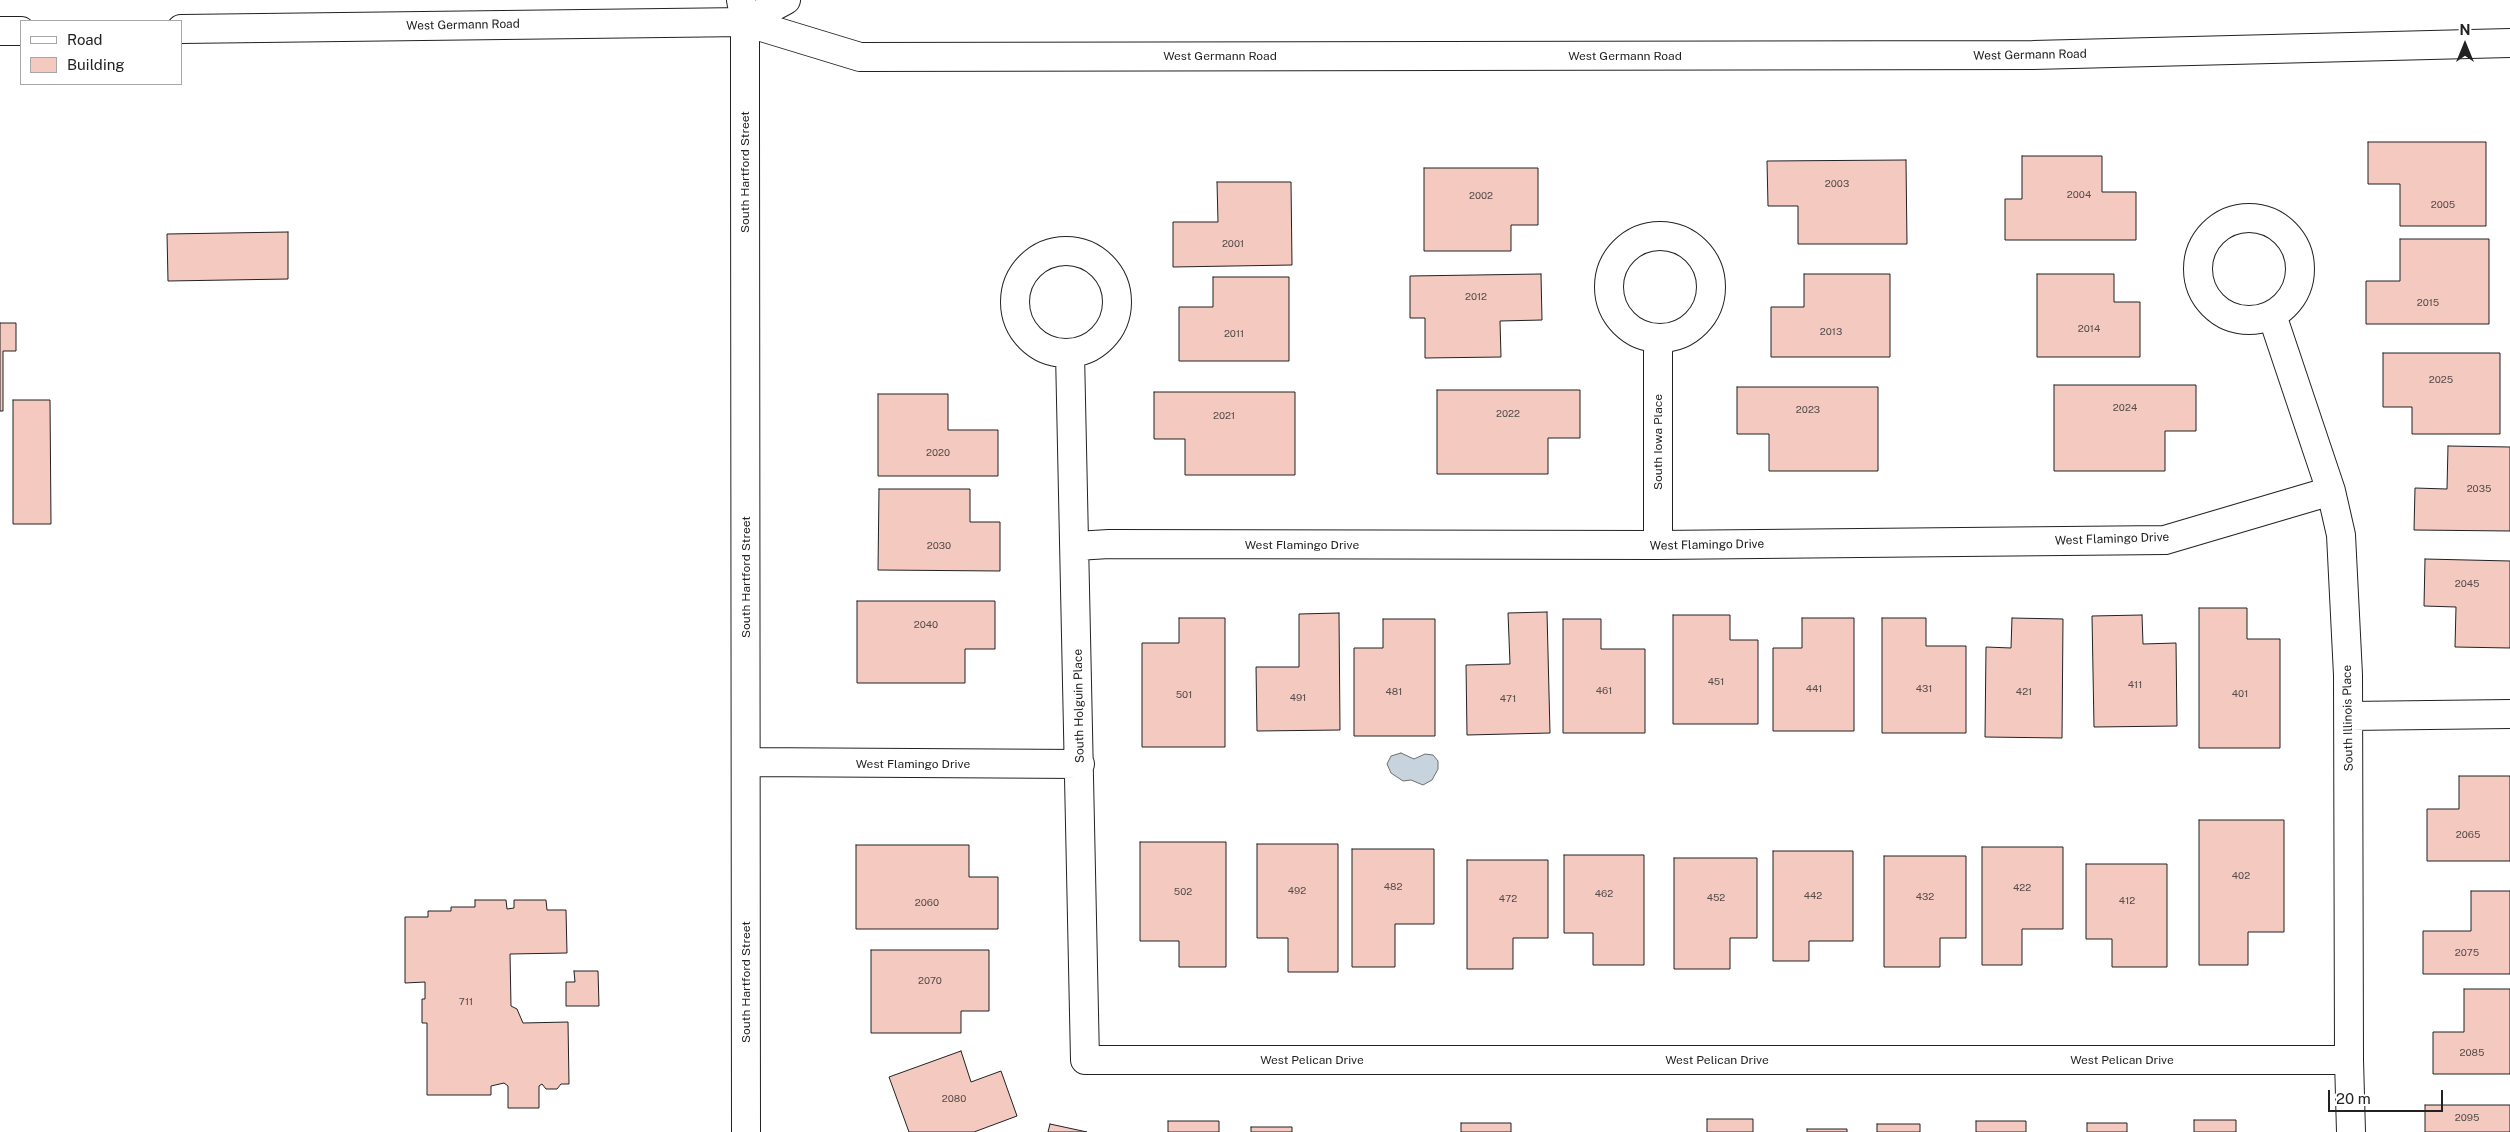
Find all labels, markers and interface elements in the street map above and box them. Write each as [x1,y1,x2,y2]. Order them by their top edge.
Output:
street label: West Germann Road [406,17,520,33]
legend [20,20,182,85]
north arrow [2440,20,2490,70]
text: N [2460,22,2470,38]
text: Road [67,31,103,48]
street label: West Germann Road [1973,47,2087,63]
street label: West Germann Road [1163,49,1277,63]
street label: West Germann Road [1568,49,1682,63]
text: Building [67,56,125,73]
street label: South Hartford Street [738,111,752,233]
house number: 2003 [1825,178,1849,190]
house number: 2004 [2067,189,2091,201]
house number: 2002 [1469,190,1493,202]
house number: 2005 [2431,199,2455,211]
house number: 2001 [1222,238,1244,250]
house number: 2012 [1465,291,1487,303]
house number: 2015 [2417,297,2439,309]
house number: 2014 [2078,323,2100,335]
house number: 2013 [1820,326,1842,338]
house number: 2011 [1224,328,1244,340]
house number: 2025 [2429,374,2453,386]
street label: South Iowa Place [1651,394,1665,490]
house number: 2024 [2113,402,2137,414]
house number: 2023 [1796,404,1820,416]
house number: 2022 [1496,408,1520,420]
house number: 2021 [1213,410,1235,422]
house number: 2020 [926,447,950,459]
house number: 2035 [2467,483,2491,495]
street label: South Hartford Street [739,516,753,638]
street label: West Flamingo Drive [2055,530,2169,548]
street label: West Flamingo Drive [1650,537,1764,553]
street label: West Flamingo Drive [1245,538,1359,552]
house number: 2030 [927,540,951,552]
house number: 2045 [2455,578,2479,590]
house number: 2040 [914,619,938,631]
street label: South Holguin Place [1071,649,1087,763]
street label: South Illinois Place [2340,665,2356,771]
house number: 451 [1708,676,1724,688]
house number: 411 [2128,679,2142,691]
house number: 441 [1806,683,1822,695]
house number: 431 [1916,683,1932,695]
house number: 461 [1596,685,1612,697]
house number: 481 [1386,686,1402,698]
house number: 421 [2016,686,2032,698]
house number: 401 [2232,688,2248,700]
house number: 501 [1176,689,1192,701]
house number: 491 [1290,692,1306,704]
house number: 471 [1500,693,1516,705]
street label: West Flamingo Drive [856,757,970,771]
house number: 2065 [2456,829,2480,841]
house number: 402 [2232,870,2250,882]
house number: 482 [1384,881,1402,893]
house number: 422 [2013,882,2031,894]
house number: 492 [1288,885,1306,897]
house number: 502 [1174,886,1192,898]
house number: 462 [1595,888,1613,900]
house number: 442 [1804,890,1822,902]
house number: 432 [1916,891,1934,903]
house number: 452 [1707,892,1725,904]
house number: 472 [1499,893,1517,905]
house number: 412 [2119,895,2135,907]
house number: 2060 [915,897,939,909]
street label: South Hartford Street [739,921,753,1043]
house number: 2075 [2455,947,2479,959]
house number: 2070 [918,975,942,987]
house number: 711 [459,996,473,1008]
house number: 2085 [2460,1047,2484,1059]
street label: West Pelican Drive [1260,1053,1364,1067]
street label: West Pelican Drive [1665,1053,1769,1067]
street label: West Pelican Drive [2070,1053,2174,1067]
scale bar [2330,1080,2445,1112]
text: 20 m [2336,1090,2371,1107]
house number: 2080 [942,1093,966,1105]
house number: 2095 [2455,1112,2479,1124]

